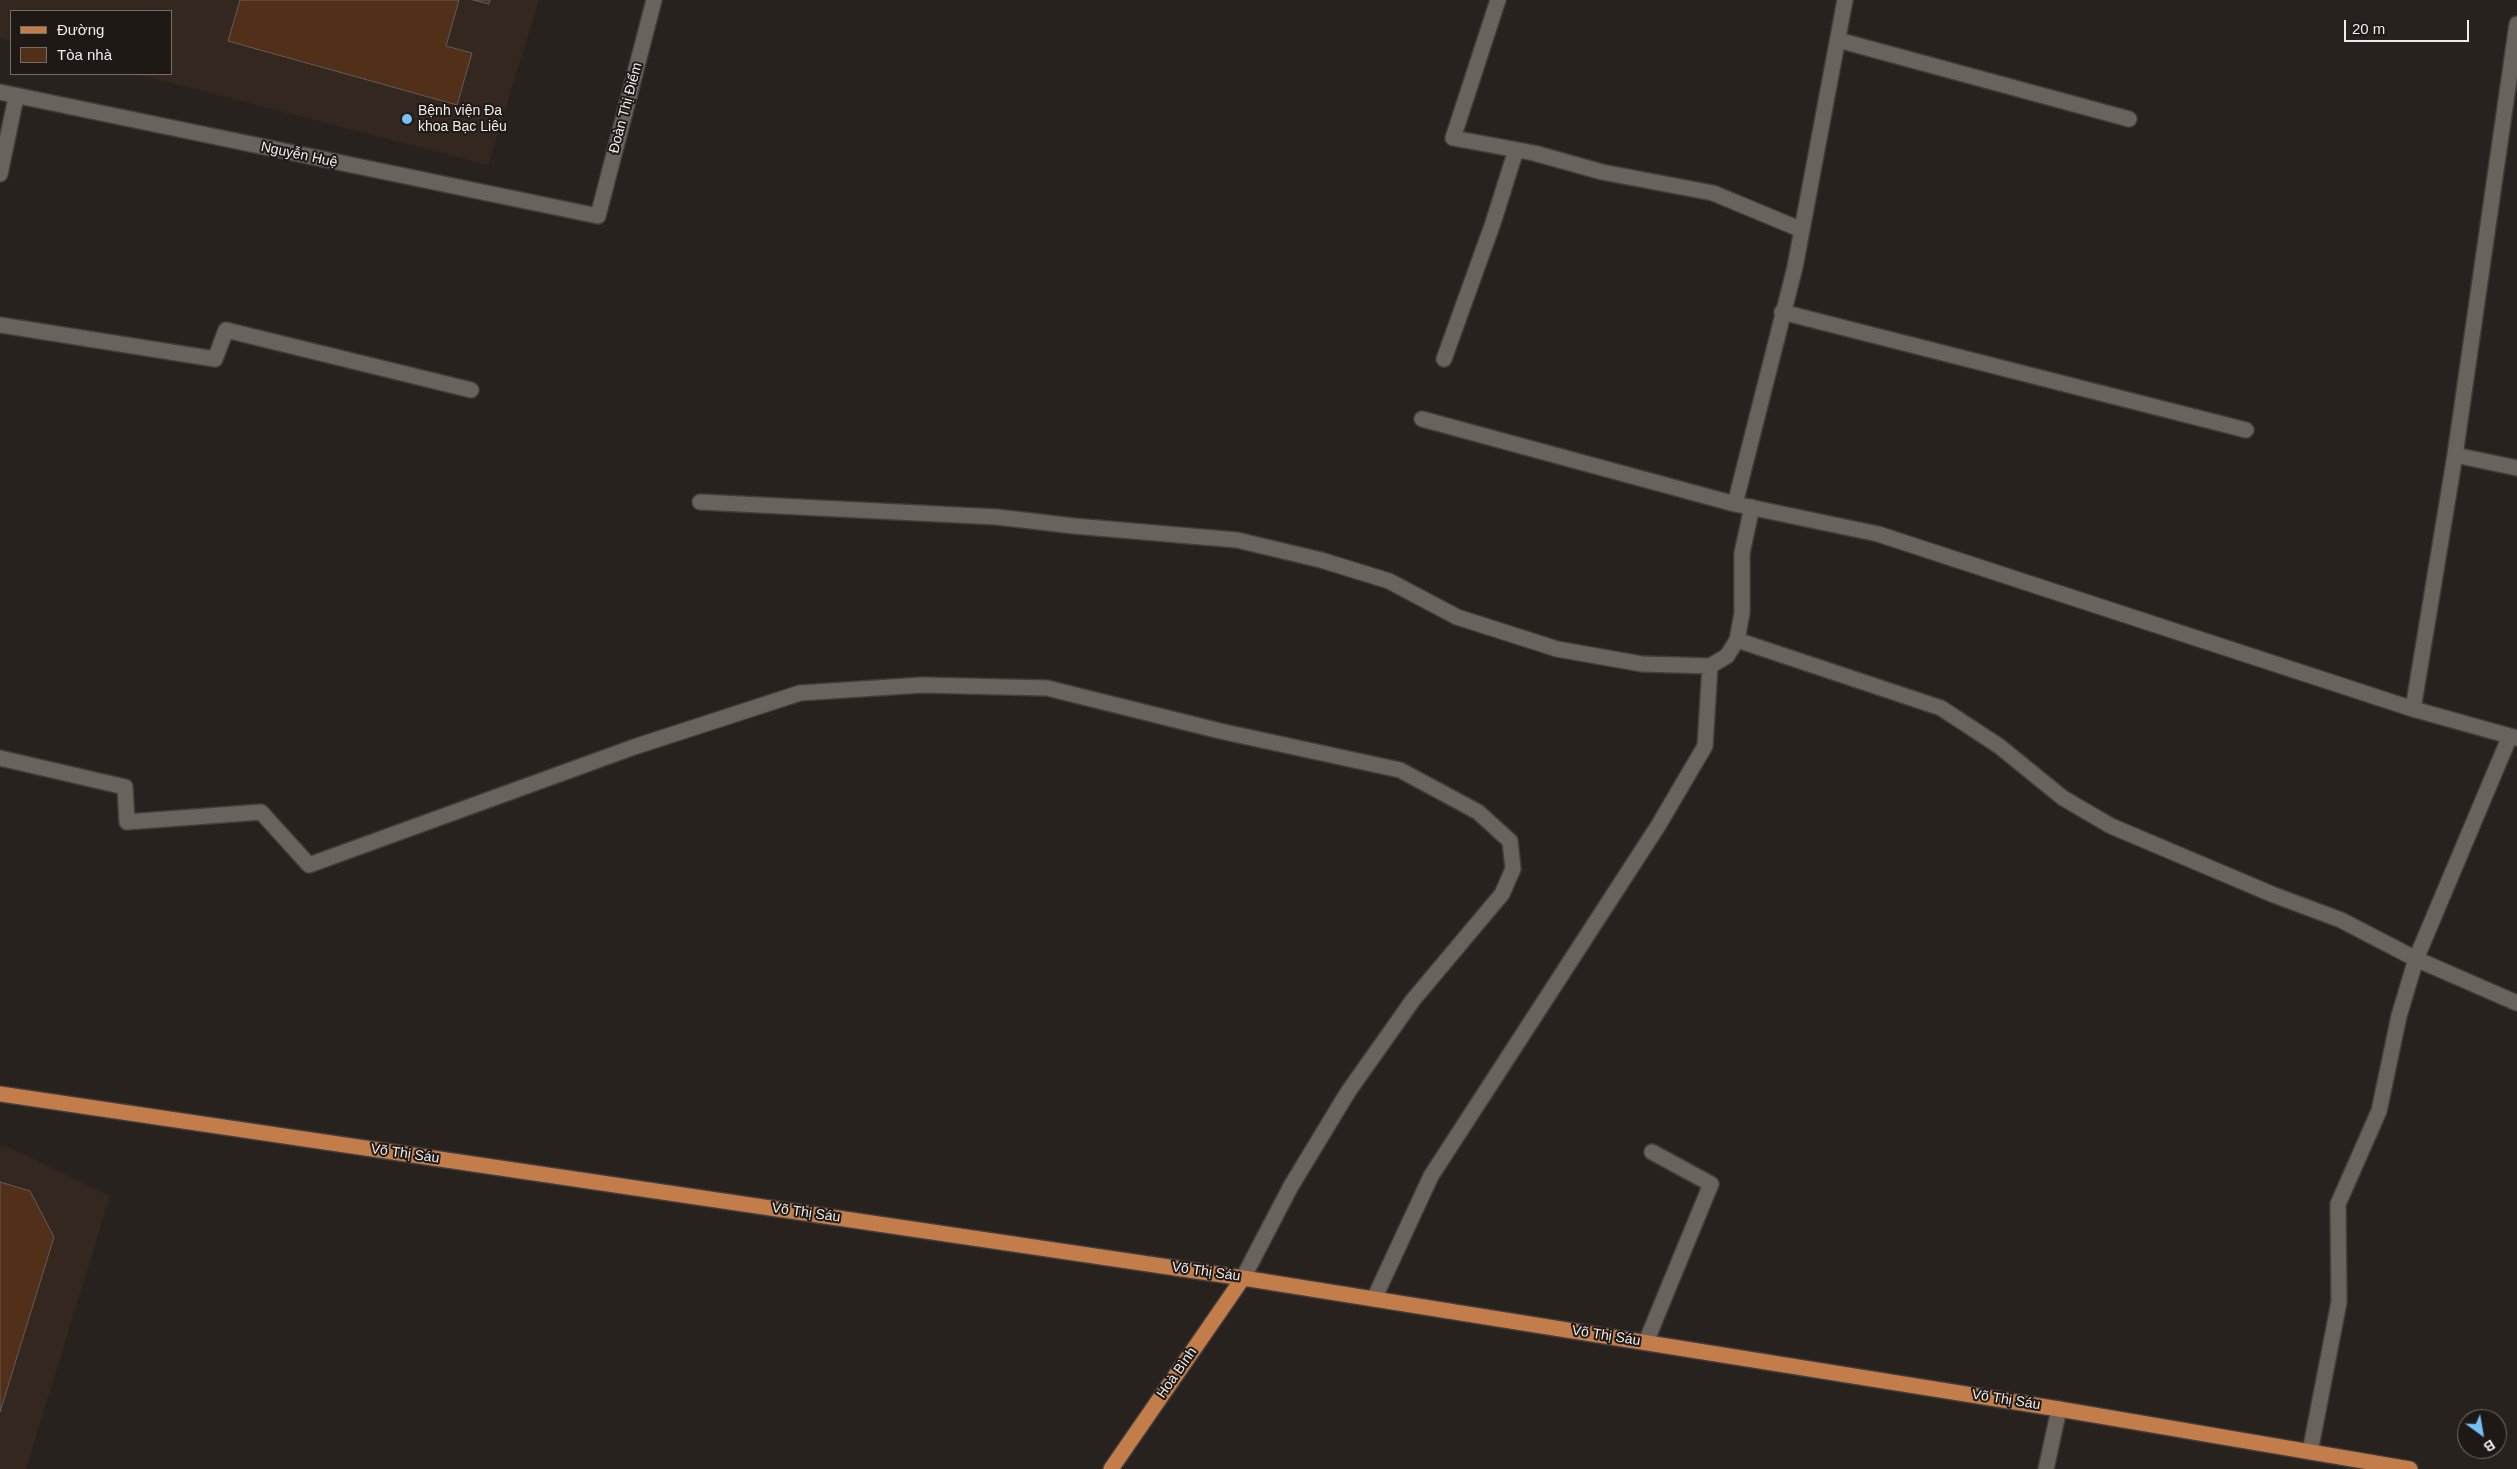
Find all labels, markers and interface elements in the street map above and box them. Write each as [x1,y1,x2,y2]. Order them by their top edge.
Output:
legend [10,10,172,75]
scale bar [2347,10,2472,42]
text: 20 m [2352,20,2385,37]
text: Đường [57,21,104,38]
text: Tòa nhà [57,46,112,63]
street label: Đoàn Thị Điểm [606,61,646,155]
place label: Bệnh viện Đa khoa Bạc Liêu [418,103,507,136]
marker: Bệnh viện Đa khoa Bạc Liêu [400,112,414,126]
street label: Nguyễn Huệ [259,139,339,171]
street label: Võ Thị Sáu [370,1141,440,1167]
street label: Võ Thị Sáu [771,1200,841,1226]
street label: Võ Thị Sáu [1171,1259,1241,1285]
street label: Võ Thị Sáu [1570,1322,1642,1350]
street label: Hoà Bình [1153,1344,1201,1402]
street label: Võ Thị Sáu [1970,1386,2042,1414]
north arrow [2457,1409,2507,1459]
text: B [2481,1436,2498,1455]

